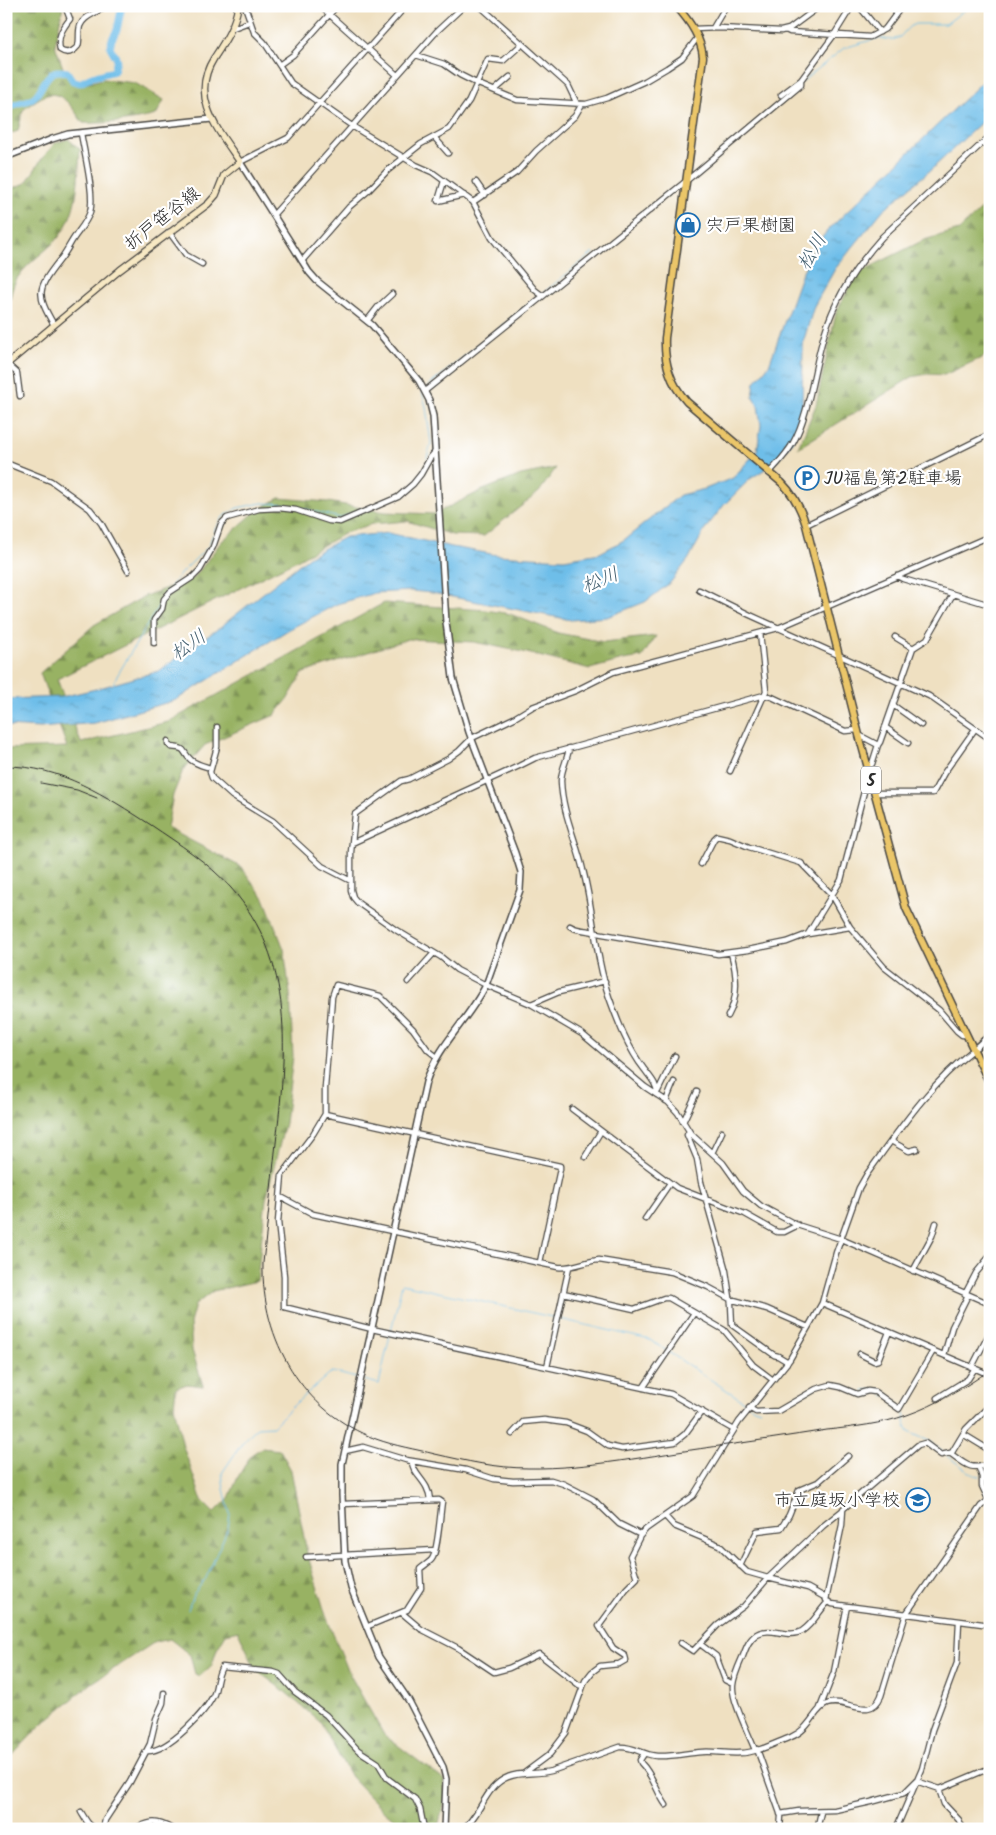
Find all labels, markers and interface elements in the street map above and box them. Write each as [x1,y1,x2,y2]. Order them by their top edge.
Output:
street label: 折戸笹谷線 [119,180,207,258]
shop icon: 宍戸果樹園 [675,212,701,238]
place label: 宍戸果樹園 [706,212,796,241]
water label: 松川 [790,228,835,276]
parking icon: JU福島第2駐車場 [794,465,820,491]
place label: JU福島第2駐車場 [824,465,962,494]
water label: 松川 [578,560,624,602]
water label: 松川 [165,622,213,669]
road number: 5 [861,766,881,794]
place label: 市立庭坂小学校 [774,1487,900,1516]
school or university icon: 市立庭坂小学校 [905,1487,931,1513]

